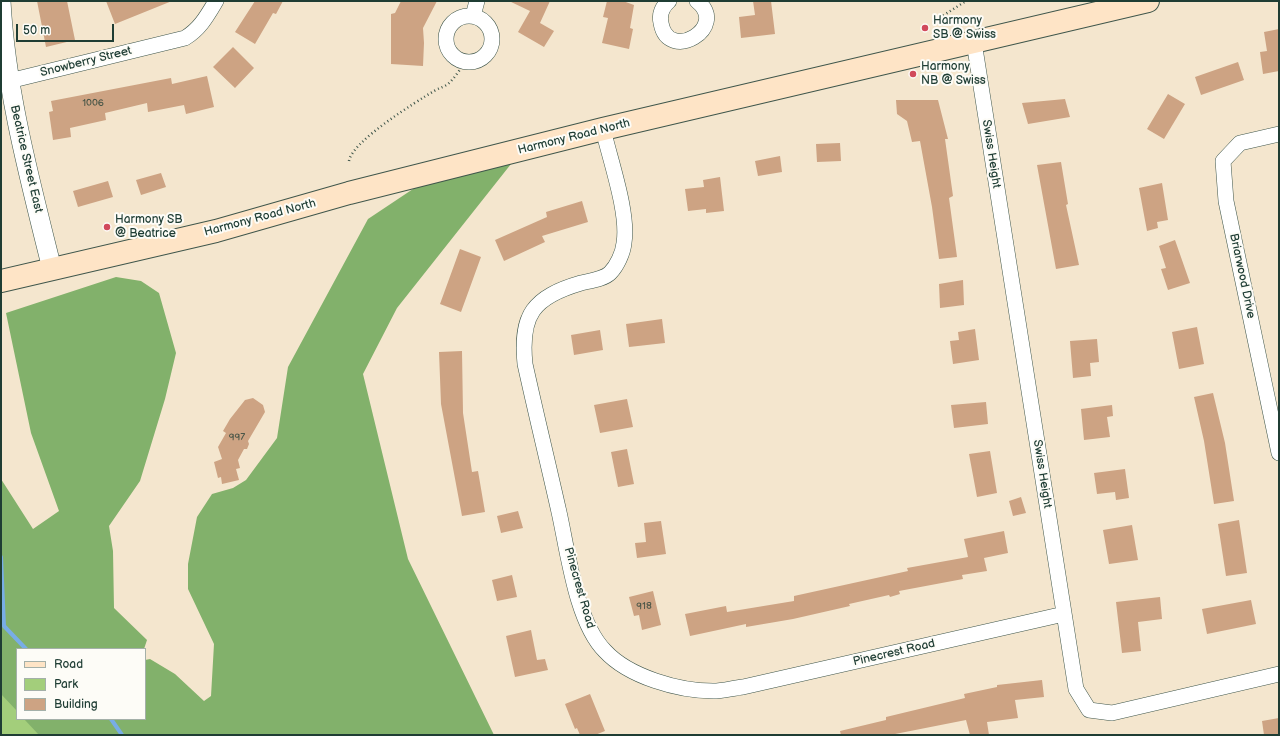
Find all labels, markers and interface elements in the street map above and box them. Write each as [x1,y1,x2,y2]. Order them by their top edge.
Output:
place label: Harmony SB @ Swiss [933,14,996,42]
scale bar [18,16,116,42]
text: 50 m [23,23,50,38]
marker: Harmony SB @ Swiss [920,23,930,33]
street label: Snowberry Street [39,44,133,80]
place label: Harmony NB @ Swiss [921,60,986,88]
marker: Harmony NB @ Swiss [908,69,918,79]
house number: 1006 [82,97,104,109]
street label: Beatrice Street East [7,104,45,214]
street label: Harmony Road North [516,116,632,158]
street label: Swiss Height [978,119,1004,189]
street label: Harmony Road North [203,196,317,240]
place label: Harmony SB @ Beatrice [115,213,183,241]
marker: Harmony SB @ Beatrice [102,222,112,232]
street label: Briarwood Drive [1226,232,1258,320]
house number: 997 [229,431,245,443]
street label: Swiss Height [1029,439,1055,509]
street label: Pinecrest Road [561,546,597,630]
house number: 918 [636,600,652,612]
street label: Pinecrest Road [852,637,936,669]
legend [16,648,146,720]
text: Road [54,657,83,672]
text: Park [54,677,78,692]
text: Building [54,697,98,712]

